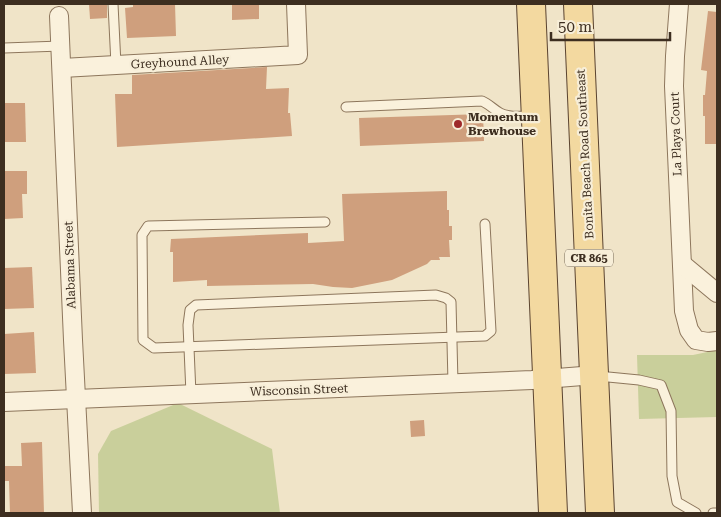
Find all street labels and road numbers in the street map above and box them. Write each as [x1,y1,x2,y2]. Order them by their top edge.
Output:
street label: Greyhound Alley [131,52,230,72]
street label: Bonita Beach Road Southeast [574,68,596,239]
street label: La Playa Court [668,91,684,176]
street label: Alabama Street [61,220,79,309]
road number: CR 865 [565,250,613,266]
street label: Wisconsin Street [250,381,349,399]

